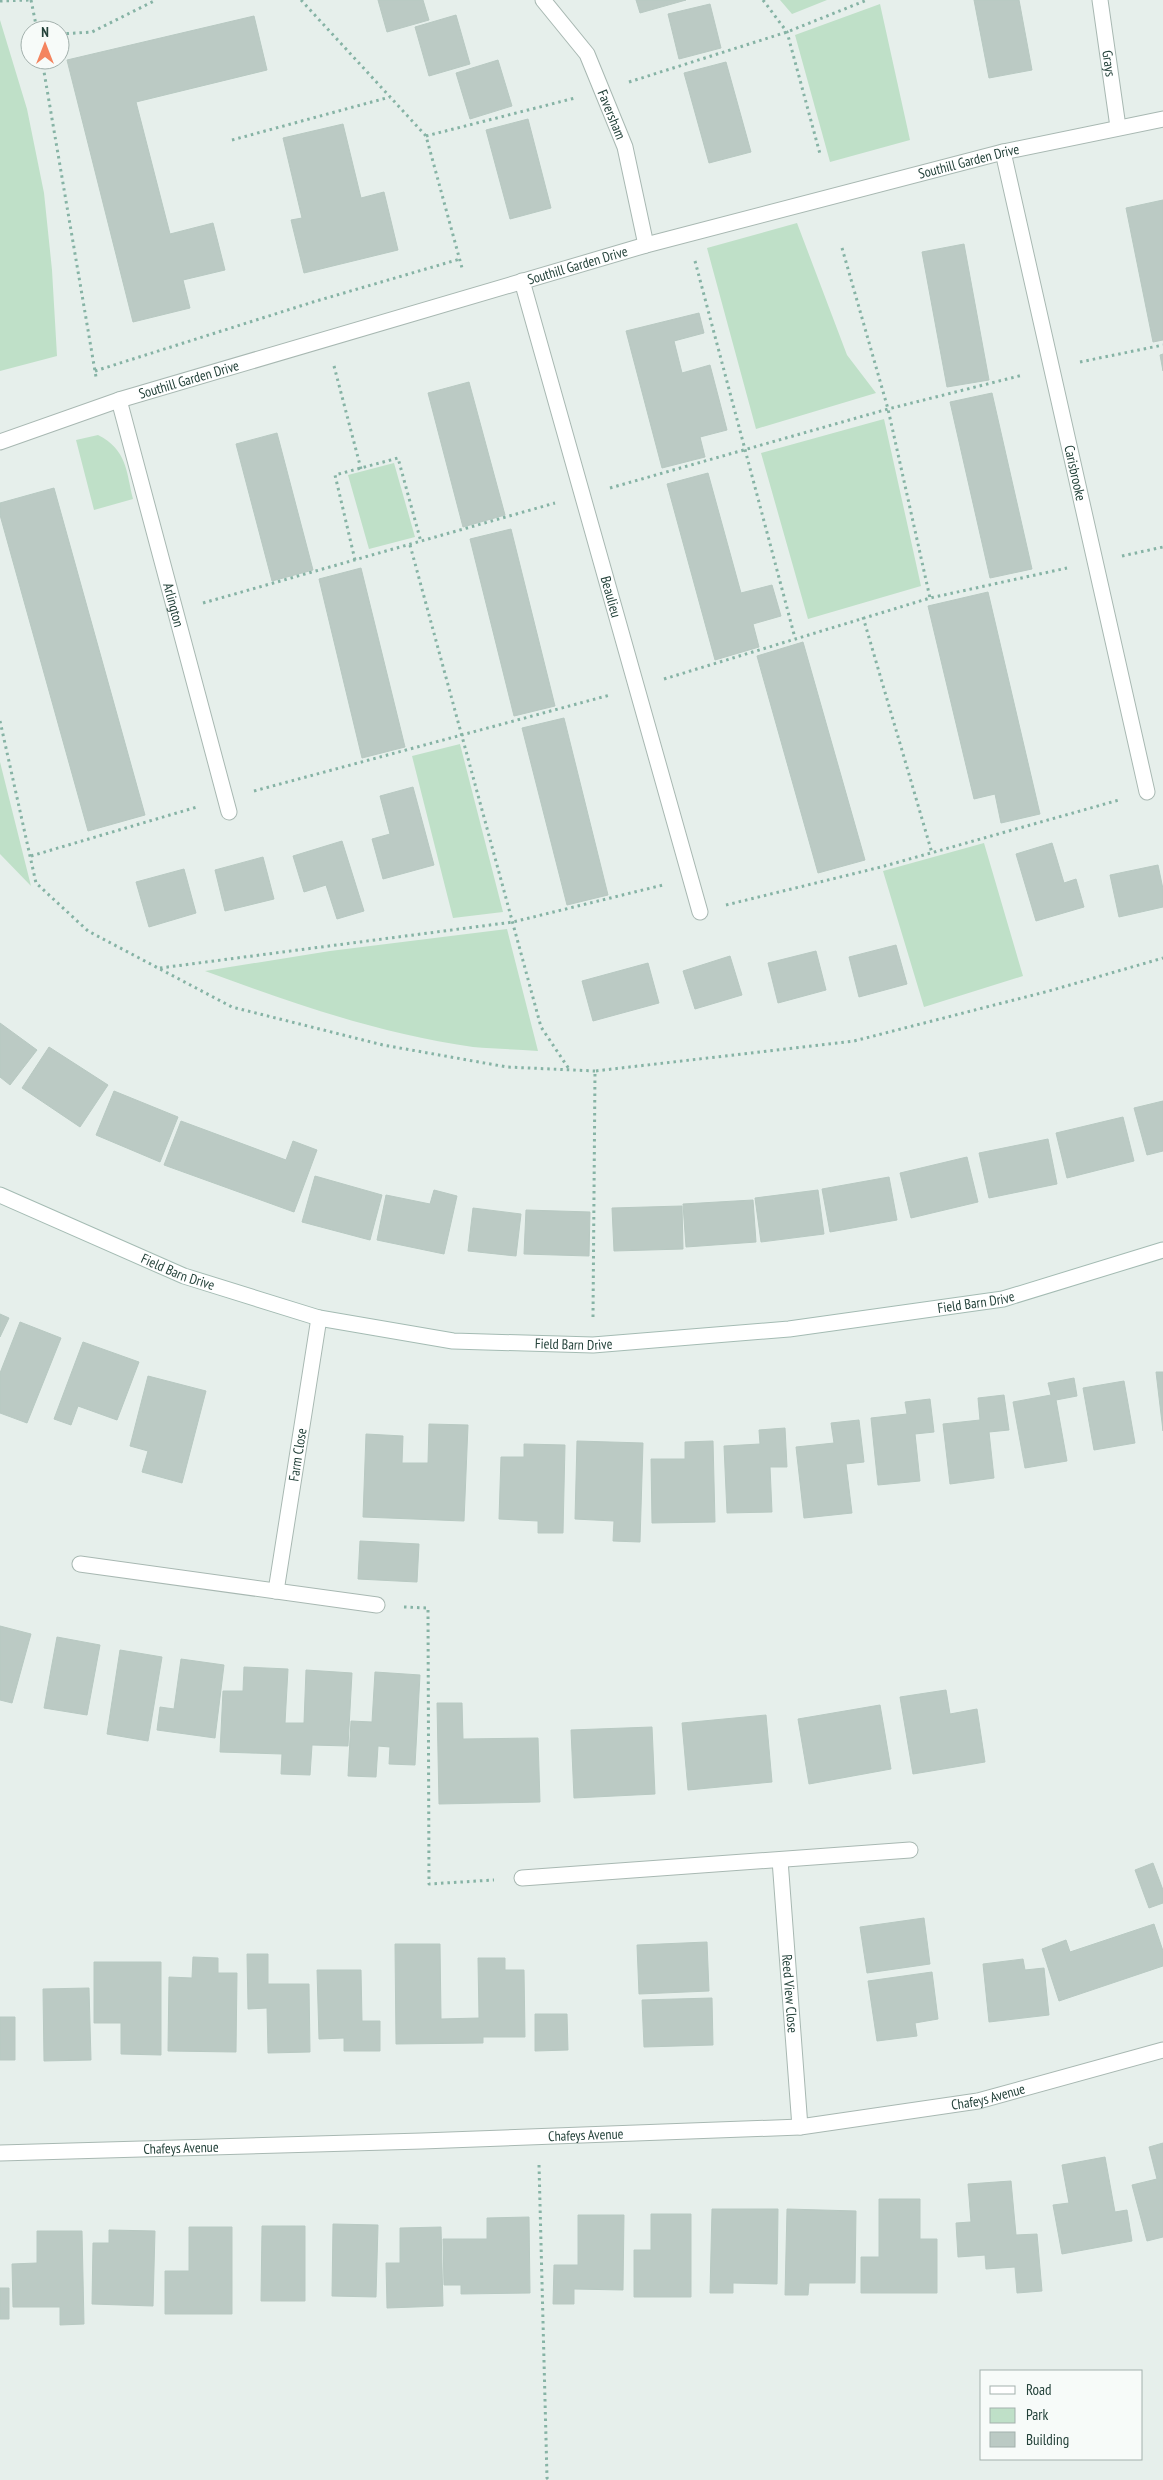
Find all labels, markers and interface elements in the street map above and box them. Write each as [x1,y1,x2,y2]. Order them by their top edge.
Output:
north arrow [20,20,70,70]
text: N [41,23,49,41]
street label: Grays [1098,49,1120,78]
street label: Faversham [594,87,630,142]
street label: Southill Garden Drive [916,140,1021,183]
street label: Southill Garden Drive [525,242,630,288]
street label: Southill Garden Drive [137,356,241,403]
street label: Carisbrooke [1060,443,1090,503]
street label: Beaulieu [597,574,625,619]
street label: Arlington [159,581,188,629]
street label: Field Barn Drive [138,1249,217,1294]
street label: Field Barn Drive [936,1287,1017,1317]
street label: Field Barn Drive [535,1334,613,1354]
street label: Farm Close [284,1427,311,1483]
street label: Reed View Close [778,1954,802,2034]
street label: Chafeys Avenue [950,2079,1027,2114]
street label: Chafeys Avenue [548,2125,624,2145]
street label: Chafeys Avenue [143,2138,219,2158]
legend [980,2370,1143,2460]
text: Road [1026,2380,1052,2399]
text: Park [1026,2405,1048,2424]
text: Building [1026,2430,1069,2449]

